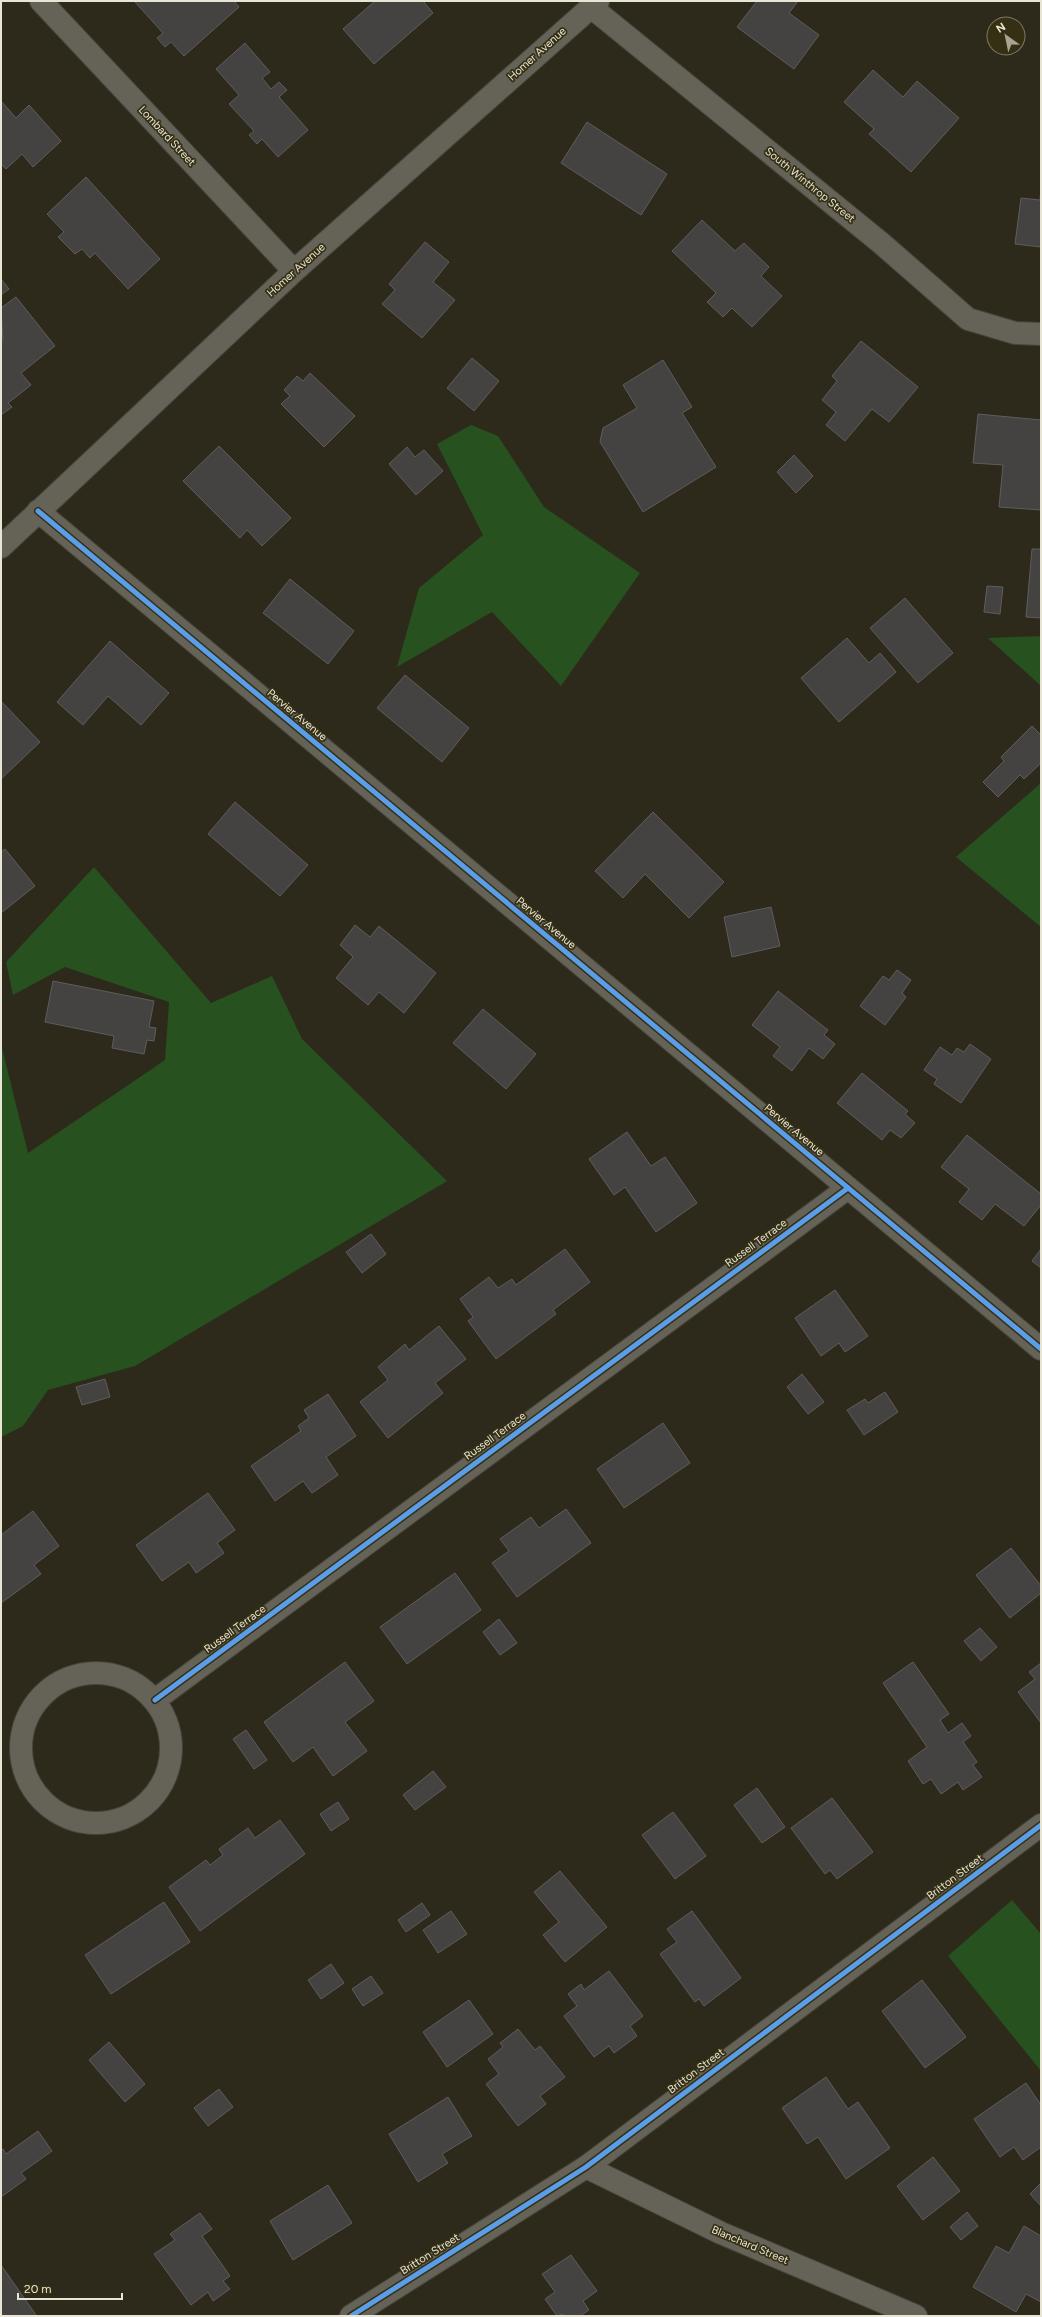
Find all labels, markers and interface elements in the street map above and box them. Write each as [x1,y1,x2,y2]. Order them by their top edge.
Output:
north arrow [986,16,1026,56]
text: N [994,20,1008,36]
street label: Homer Avenue [505,25,569,83]
street label: Lombard Street [136,103,198,169]
street label: South Winthrop Street [762,145,858,225]
street label: Homer Avenue [264,241,328,299]
street label: Pervier Avenue [265,686,329,744]
street label: Pervier Avenue [514,894,578,952]
street label: Pervier Avenue [762,1101,826,1159]
street label: Russell Terrace [723,1216,789,1270]
street label: Russell Terrace [462,1409,528,1463]
street label: Russell Terrace [202,1602,268,1656]
street label: Britton Street [924,1852,986,1902]
street label: Britton Street [665,2046,727,2096]
street label: Blanchard Street [710,2223,790,2267]
street label: Britton Street [398,2231,462,2277]
scale bar [18,2275,122,2301]
text: 20 m [24,2282,52,2296]

